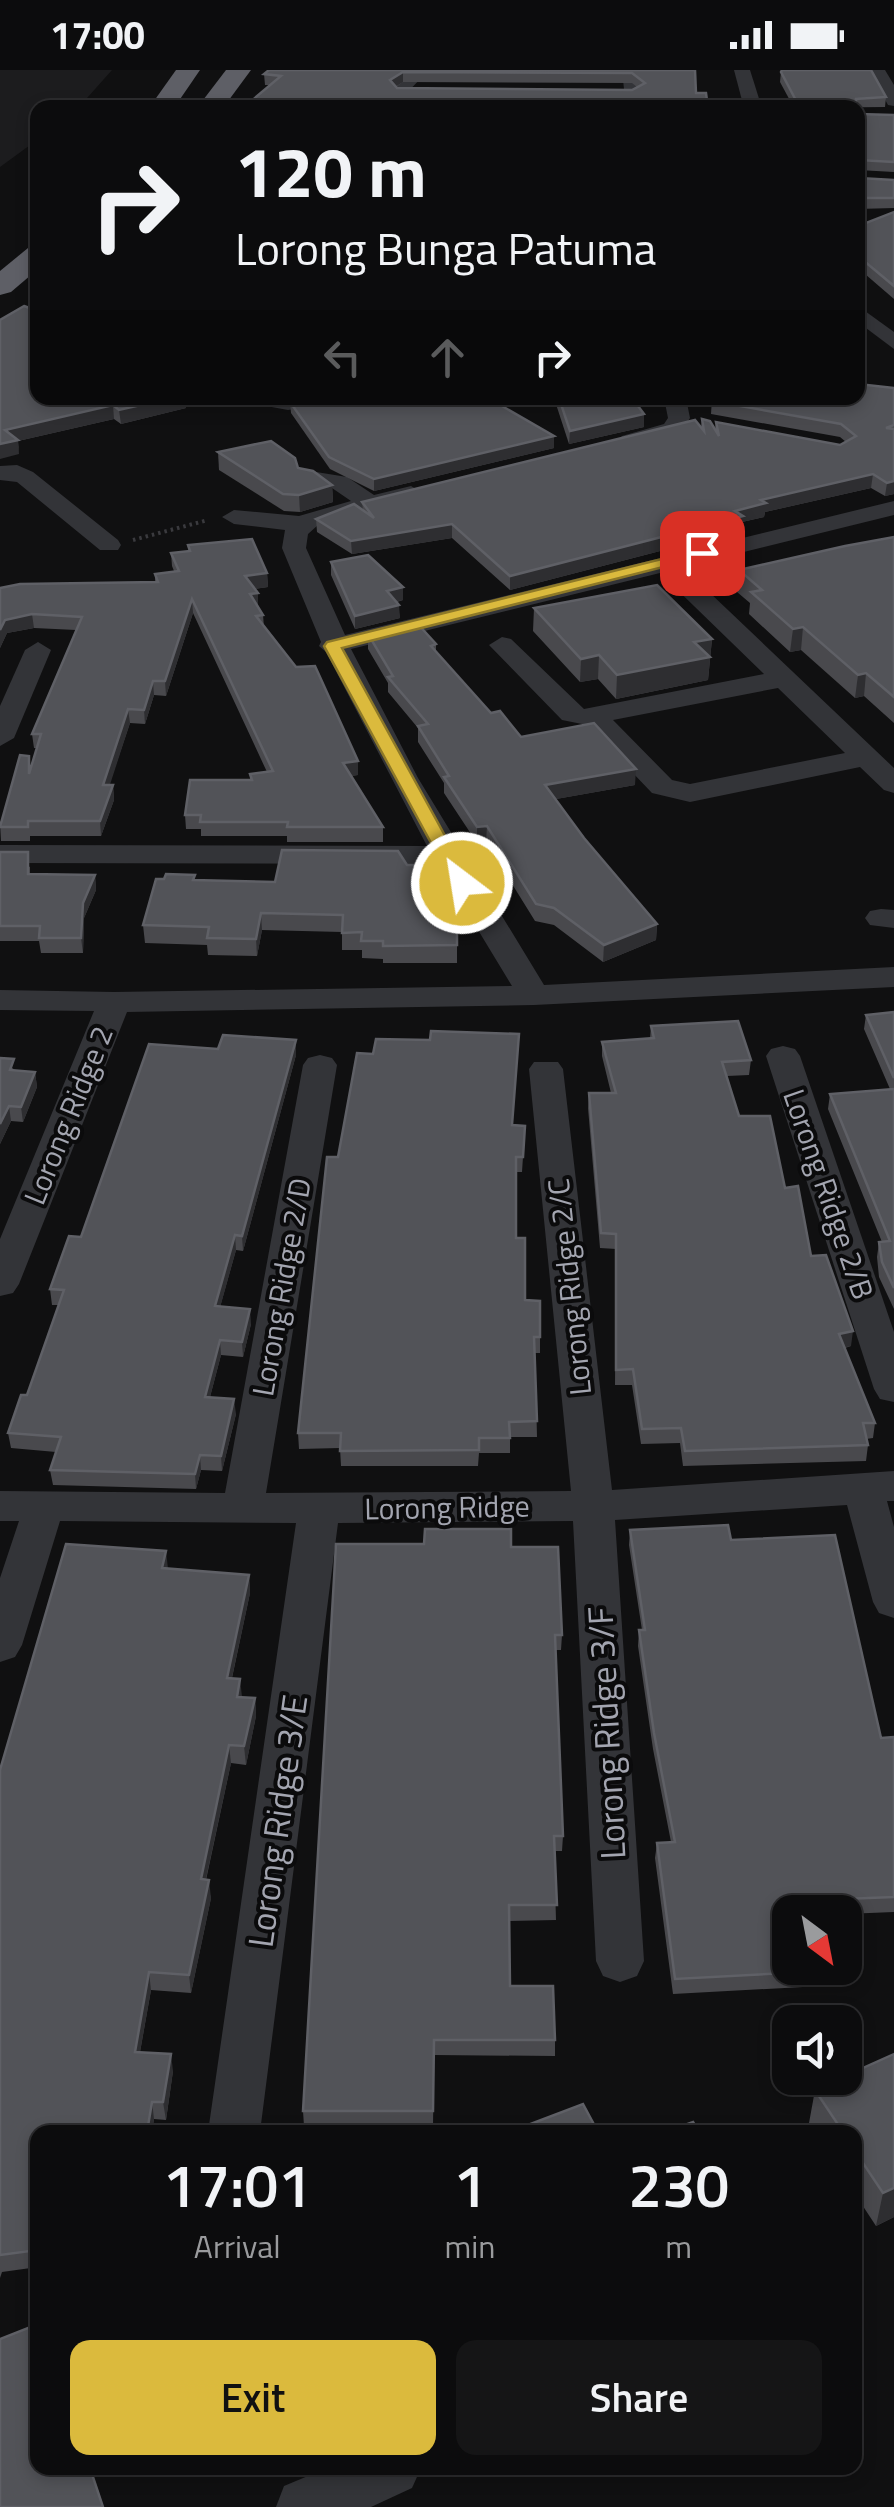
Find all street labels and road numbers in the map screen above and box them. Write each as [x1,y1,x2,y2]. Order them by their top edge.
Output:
street label: Lorong Ridge 2 [11,1019,125,1211]
street label: Lorong Ridge 2/B [771,1083,887,1305]
street label: Lorong Ridge 2/D [239,1174,323,1400]
street label: Lorong Ridge 2/C [535,1176,603,1398]
street label: Lorong Ridge [364,1483,530,1531]
street label: Lorong Ridge 3/F [572,1605,640,1861]
street label: Lorong Ridge 3/E [233,1691,321,1951]

